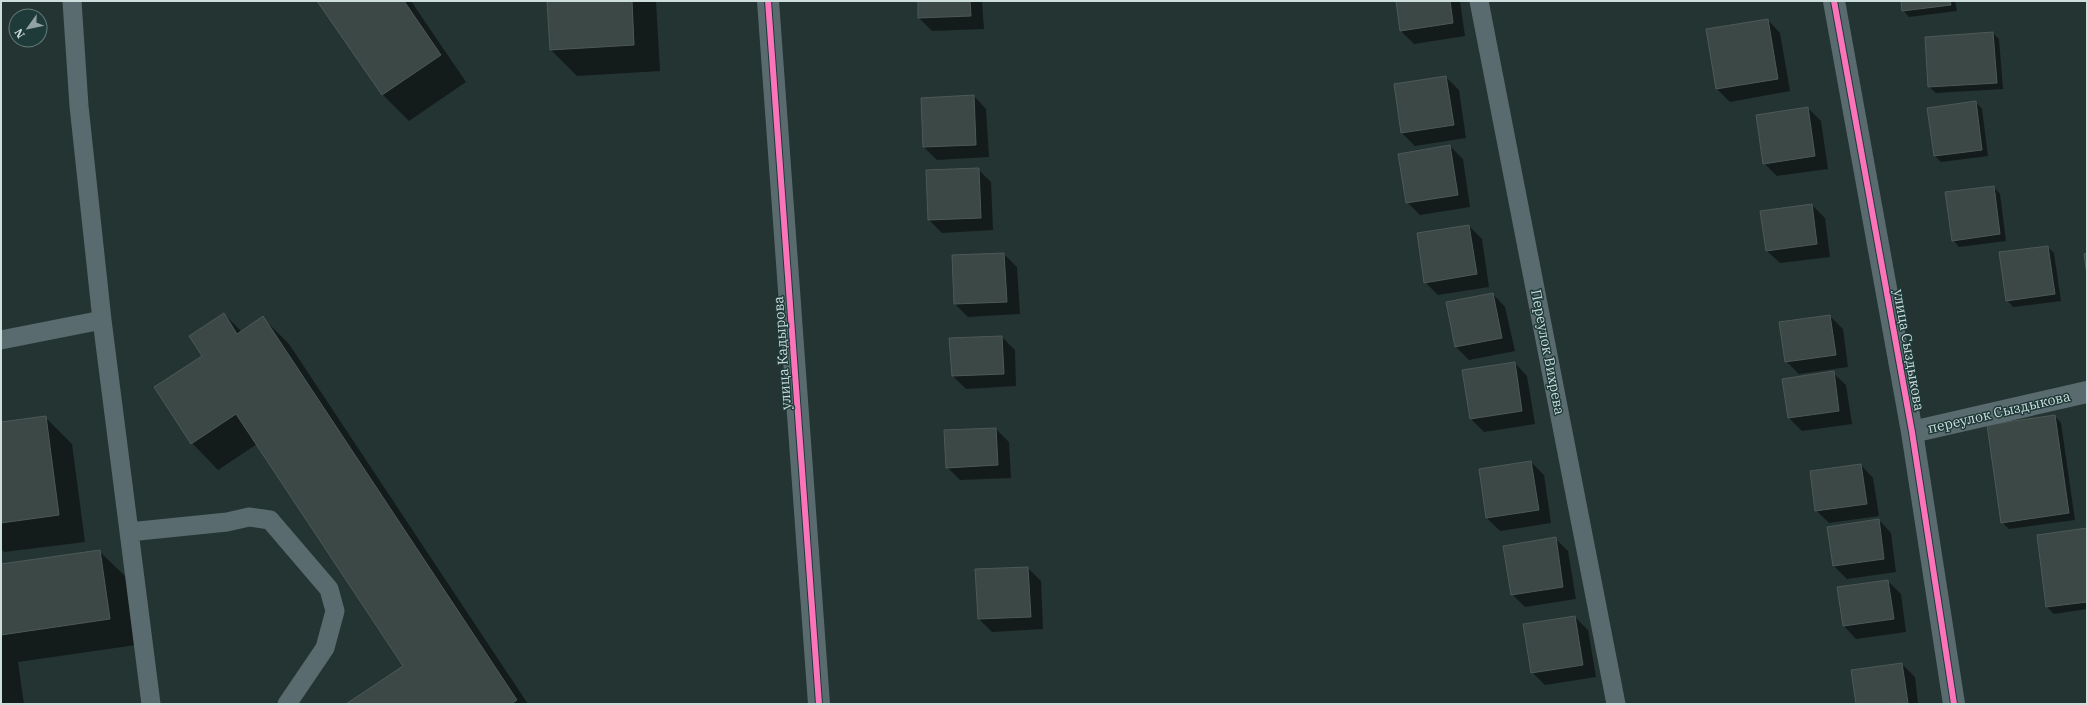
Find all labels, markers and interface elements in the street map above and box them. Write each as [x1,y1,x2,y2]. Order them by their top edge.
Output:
north arrow [8,8,48,48]
text: N [11,26,28,41]
street label: Переулок Вихрева [1527,288,1569,417]
street label: улица Сыздыкова [1889,288,1929,413]
street label: улица Кадырова [769,295,795,410]
street label: переулок Сыздыкова [1926,387,2072,437]

